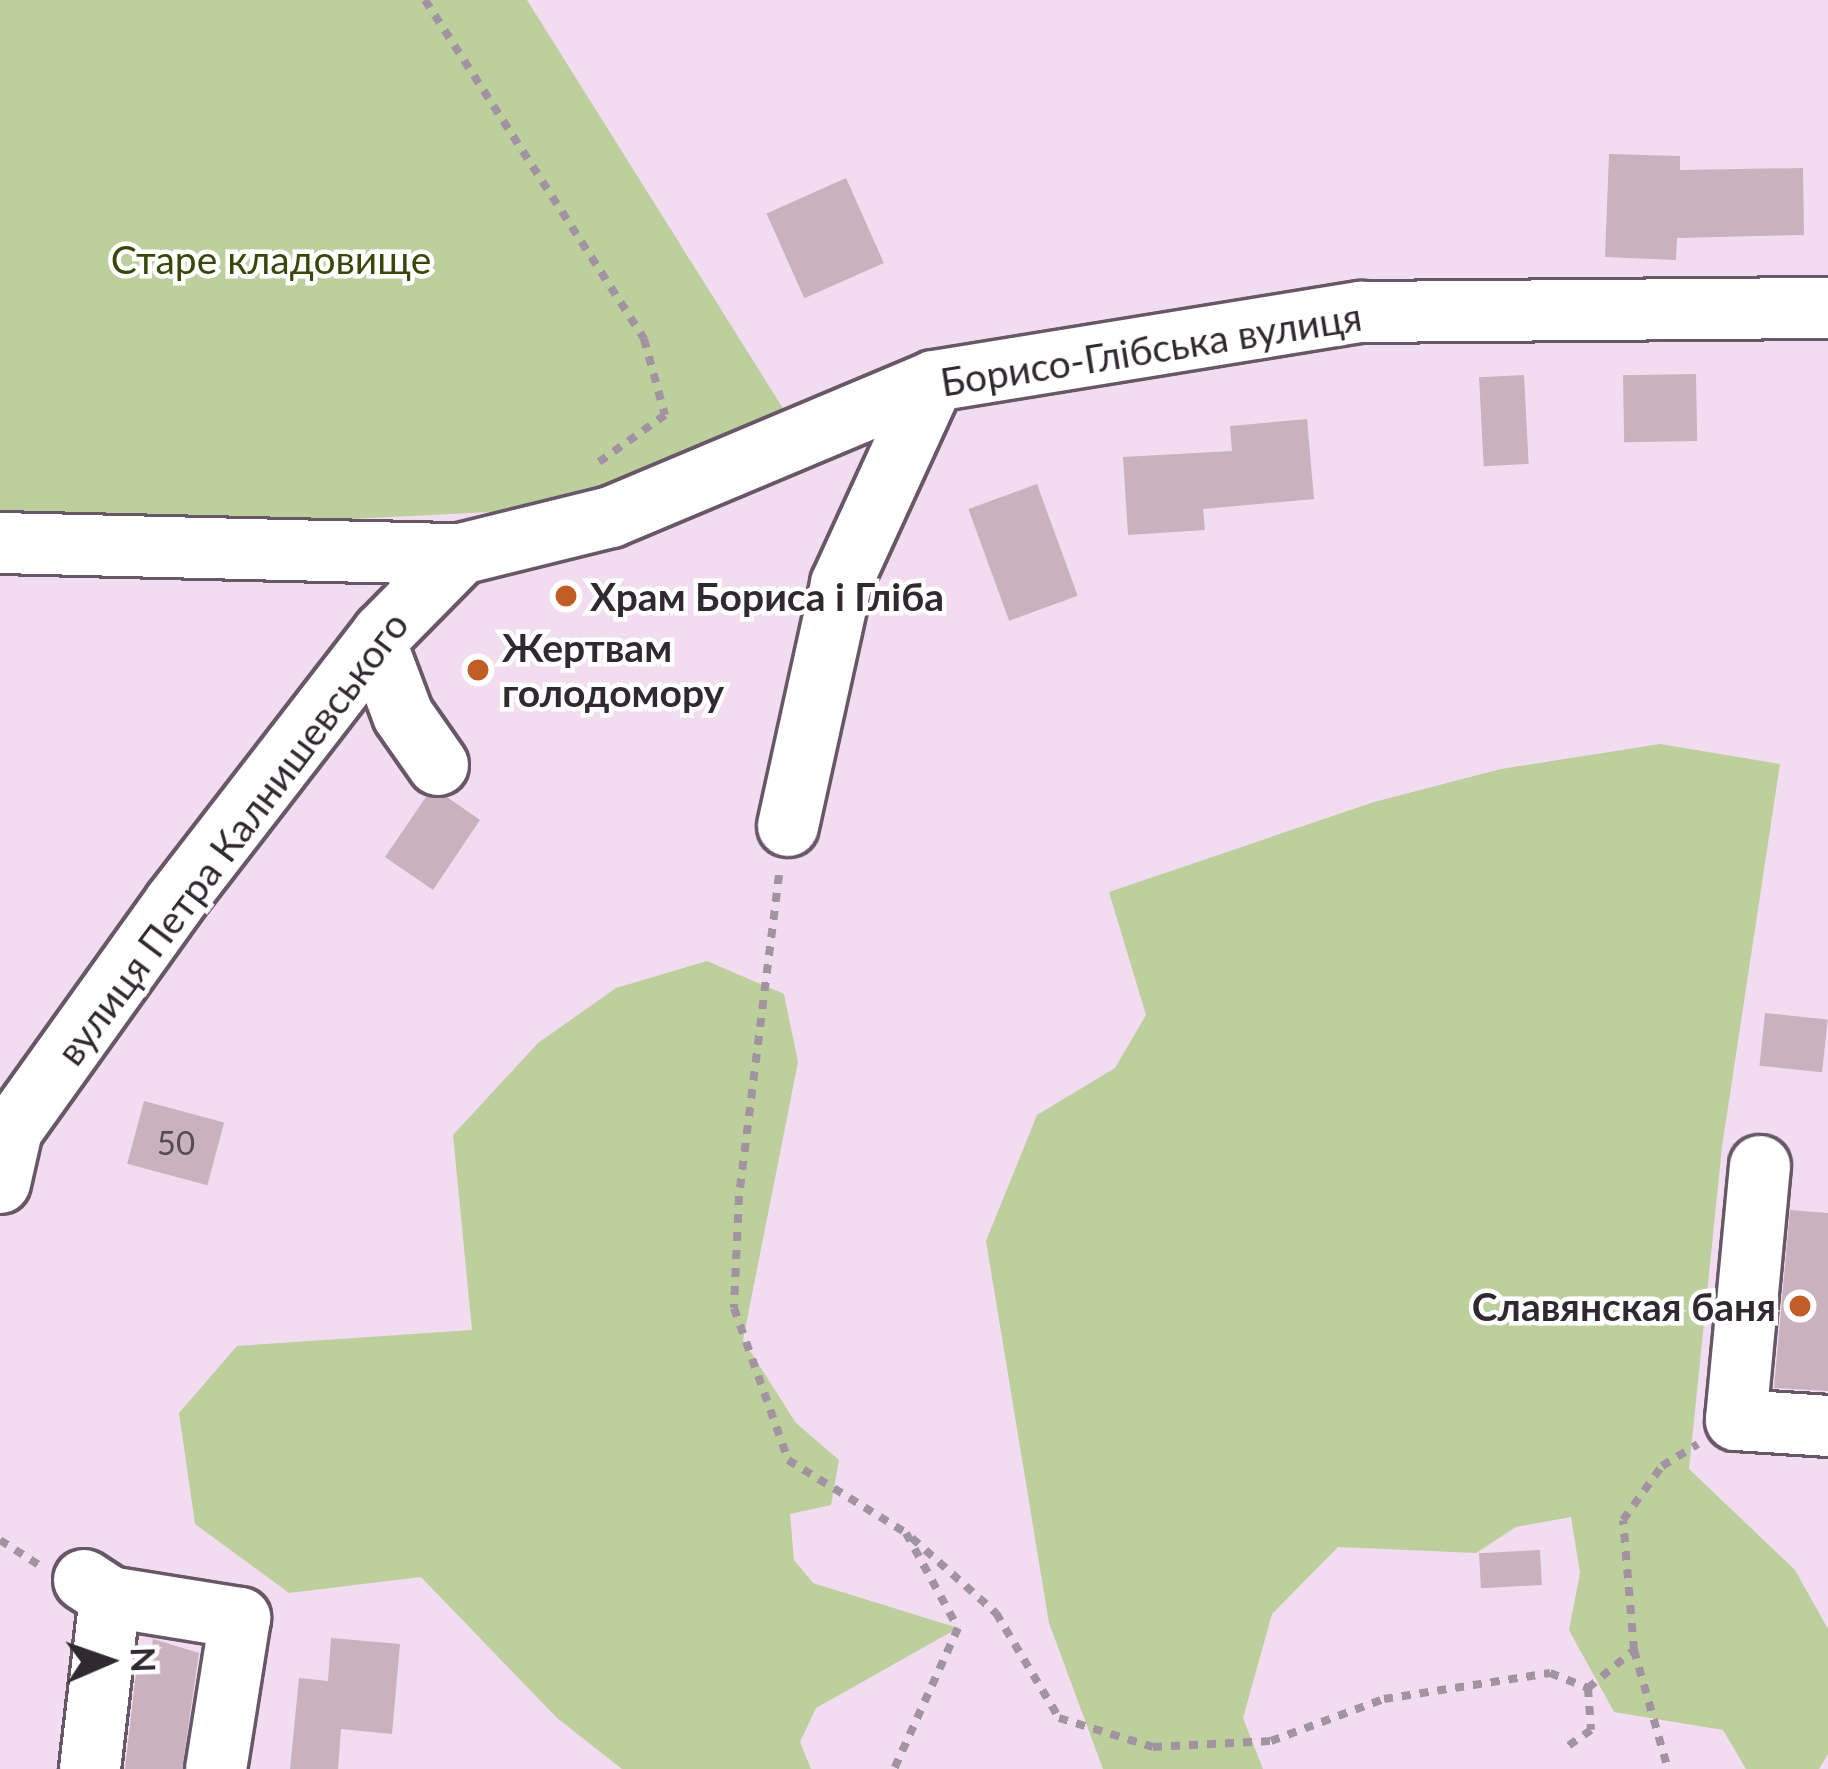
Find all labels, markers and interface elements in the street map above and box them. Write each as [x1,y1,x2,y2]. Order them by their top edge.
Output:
park label: Старе кладовище [111,236,431,282]
street label: Борисо-Глібська вулиця [937,293,1365,405]
place label: Храм Бориса і Гліба [590,573,944,619]
marker: Храм Бориса і Гліба [553,583,579,609]
street label: вулиця Петра Калнишевського [46,602,418,1074]
place label: Жертвам голодомору [502,625,724,716]
marker: Жертвам голодомору [465,657,491,683]
house number: 50 [157,1123,195,1163]
place label: Славянская баня [1472,1283,1776,1329]
marker: Славянская баня [1787,1293,1813,1319]
north arrow [48,1601,168,1721]
text: N [124,1646,164,1673]

